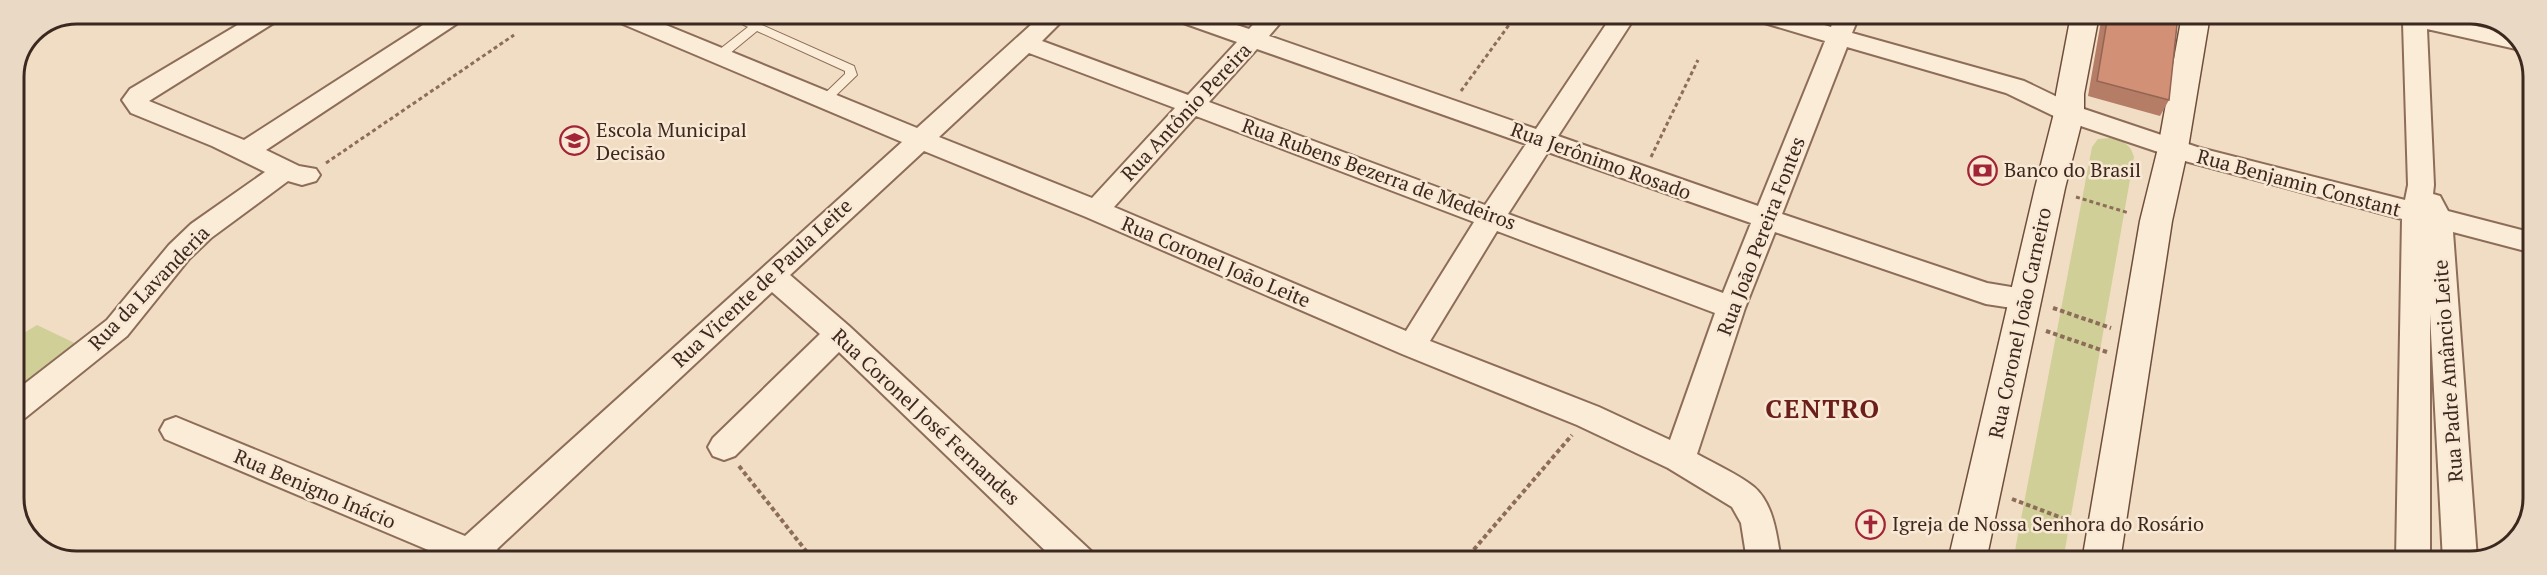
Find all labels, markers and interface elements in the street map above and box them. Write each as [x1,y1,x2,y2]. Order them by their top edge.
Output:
street label: Rua Antônio Pereira [1115,37,1257,187]
street label: Rua Rubens Bezerra de Medeiros [1238,111,1520,236]
street label: Rua Jerônimo Rosado [1507,115,1695,206]
place label: Escola Municipal Decisão [596,116,747,166]
school or university icon: Escola Municipal Decisão [559,125,591,157]
street label: Rua João Pereira Fontes [1710,133,1811,339]
street label: Rua Benjamin Constant [2194,142,2405,223]
bank icon: Banco do Brasil [1967,154,1999,186]
place label: Banco do Brasil [2004,156,2141,183]
street label: Rua Vicente de Paula Leite [666,192,857,373]
street label: Rua Coronel João Carneiro [1982,205,2057,441]
street label: Rua Coronel João Leite [1118,210,1315,314]
street label: Rua da Lavanderia [82,220,215,356]
street label: Rua Padre Amâncio Leite [2426,259,2469,483]
street label: Rua Coronel José Fernandes [826,322,1026,511]
district label: CENTRO [1765,391,1881,425]
street label: Rua Benigno Inácio [230,442,400,535]
church icon: Igreja de Nossa Senhora do Rosário [1855,508,1887,540]
place label: Igreja de Nossa Senhora do Rosário [1892,510,2204,537]

